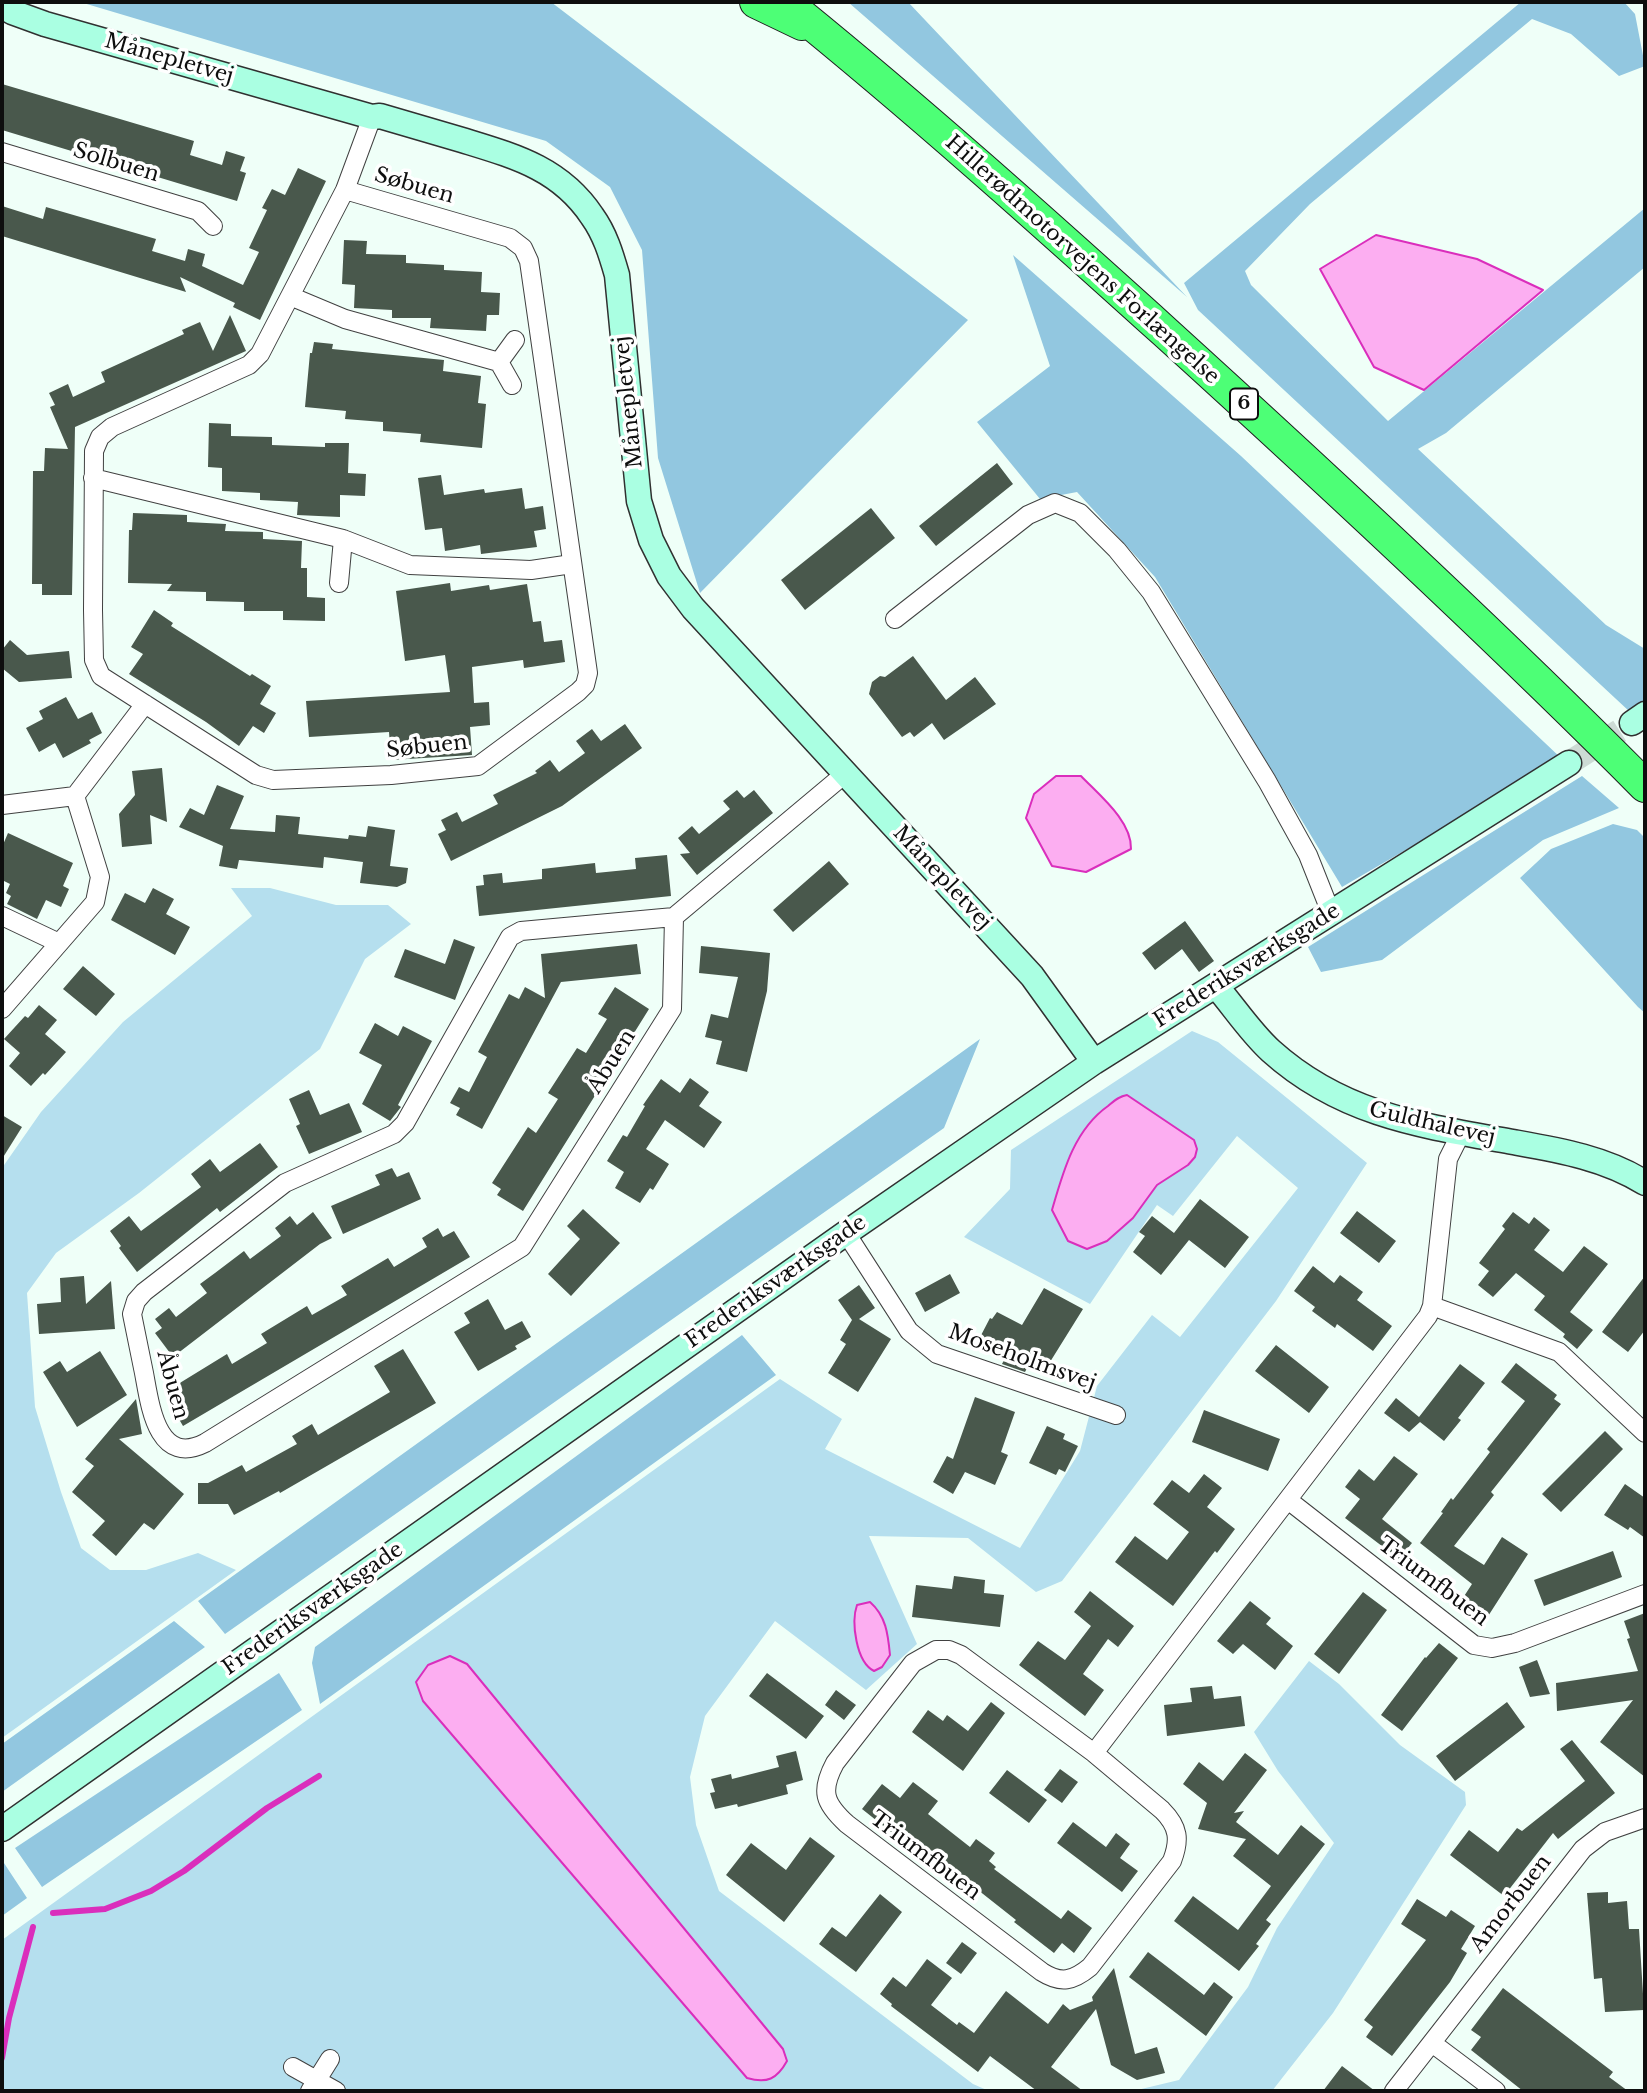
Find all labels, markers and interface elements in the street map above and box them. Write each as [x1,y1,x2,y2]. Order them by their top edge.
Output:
street label: Månepletvej [102,29,236,89]
street label: Hillerødmotorvejens Forlængelse [940,130,1224,390]
street label: Solbuen [70,138,162,188]
street label: Søbuen [371,163,457,209]
street label: Månepletvej [610,335,648,469]
road number: 6 [1230,388,1258,420]
street label: Søbuen [385,730,469,764]
street label: Månepletvej [887,821,997,935]
street label: Frederiksværksgade [1149,898,1345,1034]
street label: Åbuen [583,1025,641,1099]
street label: Guldhalevej [1366,1097,1498,1151]
street label: Frederiksværksgade [681,1210,871,1354]
street label: Moseholmsvej [945,1320,1099,1396]
street label: Åbuen [151,1348,193,1422]
street label: Triumfbuen [1373,1532,1493,1632]
street label: Frederiksværksgade [218,1537,408,1681]
street label: Triumfbuen [865,1806,985,1906]
street label: Amorbuen [1465,1850,1557,1958]

